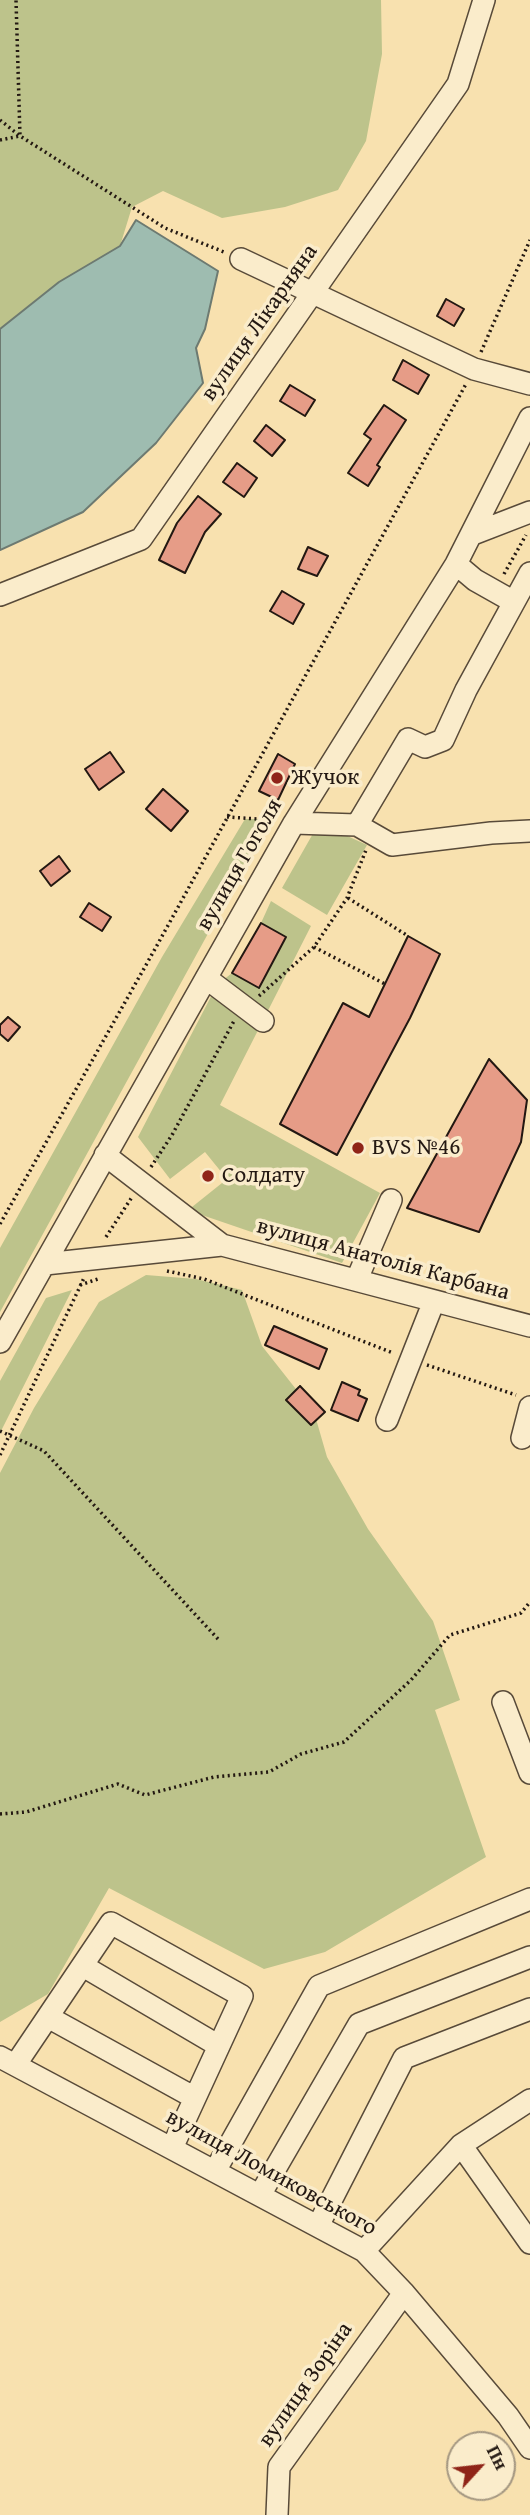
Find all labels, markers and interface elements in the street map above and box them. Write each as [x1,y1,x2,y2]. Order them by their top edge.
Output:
street label: вулиця Лікарняна [196,239,324,407]
place label: Жучок [291,764,359,792]
marker: Жучок [269,770,285,786]
street label: вулиця Гоголя [191,794,289,936]
place label: BVS №46 [372,1134,460,1162]
marker: BVS №46 [350,1140,366,1156]
place label: Солдату [222,1162,305,1190]
marker: Солдату [200,1168,216,1184]
street label: вулиця Анатолія Карбана [254,1213,512,1307]
street label: вулиця Ломиковського [161,2104,381,2242]
street label: вулиця Зоріна [253,2317,359,2453]
north arrow [446,2431,516,2501]
text: Пн [480,2440,516,2475]

